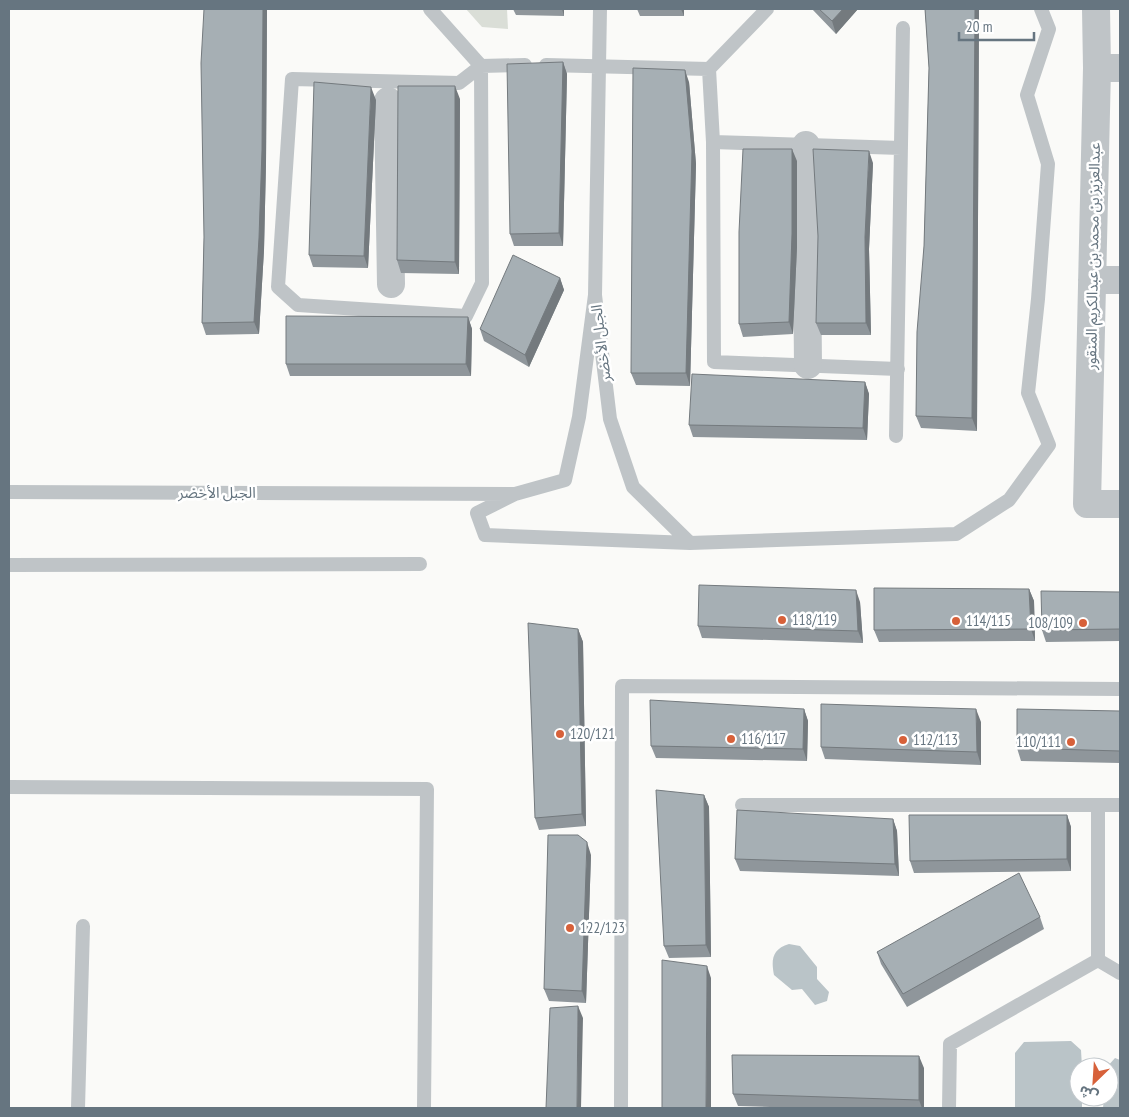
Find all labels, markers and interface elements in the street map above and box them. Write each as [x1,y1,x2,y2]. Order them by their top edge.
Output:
scale bar [959,10,1034,42]
text: 20 m [966,17,992,36]
street label: عبدالعزيز بن محمد بن عبدالكريم المنقور [1081,142,1106,371]
street label: الجبل الأخضر [586,303,615,384]
street label: الجبل الأخضر [177,483,256,502]
place label: 118/119 [792,610,837,629]
place label: 114/115 [966,611,1011,630]
place label: 108/109 [1028,613,1073,632]
marker: 118/119 [776,614,788,626]
marker: 114/115 [950,615,962,627]
marker: 108/109 [1077,617,1089,629]
place label: 120/121 [570,724,615,743]
marker: 120/121 [554,728,566,740]
place label: 116/117 [741,729,786,748]
place label: 112/113 [913,730,958,749]
place label: 110/111 [1016,732,1061,751]
marker: 116/117 [725,733,737,745]
marker: 112/113 [897,734,909,746]
marker: 110/111 [1065,736,1077,748]
place label: 122/123 [580,918,625,937]
marker: 122/123 [564,922,576,934]
north arrow [1069,1057,1119,1107]
text: ش [1076,1082,1101,1106]

